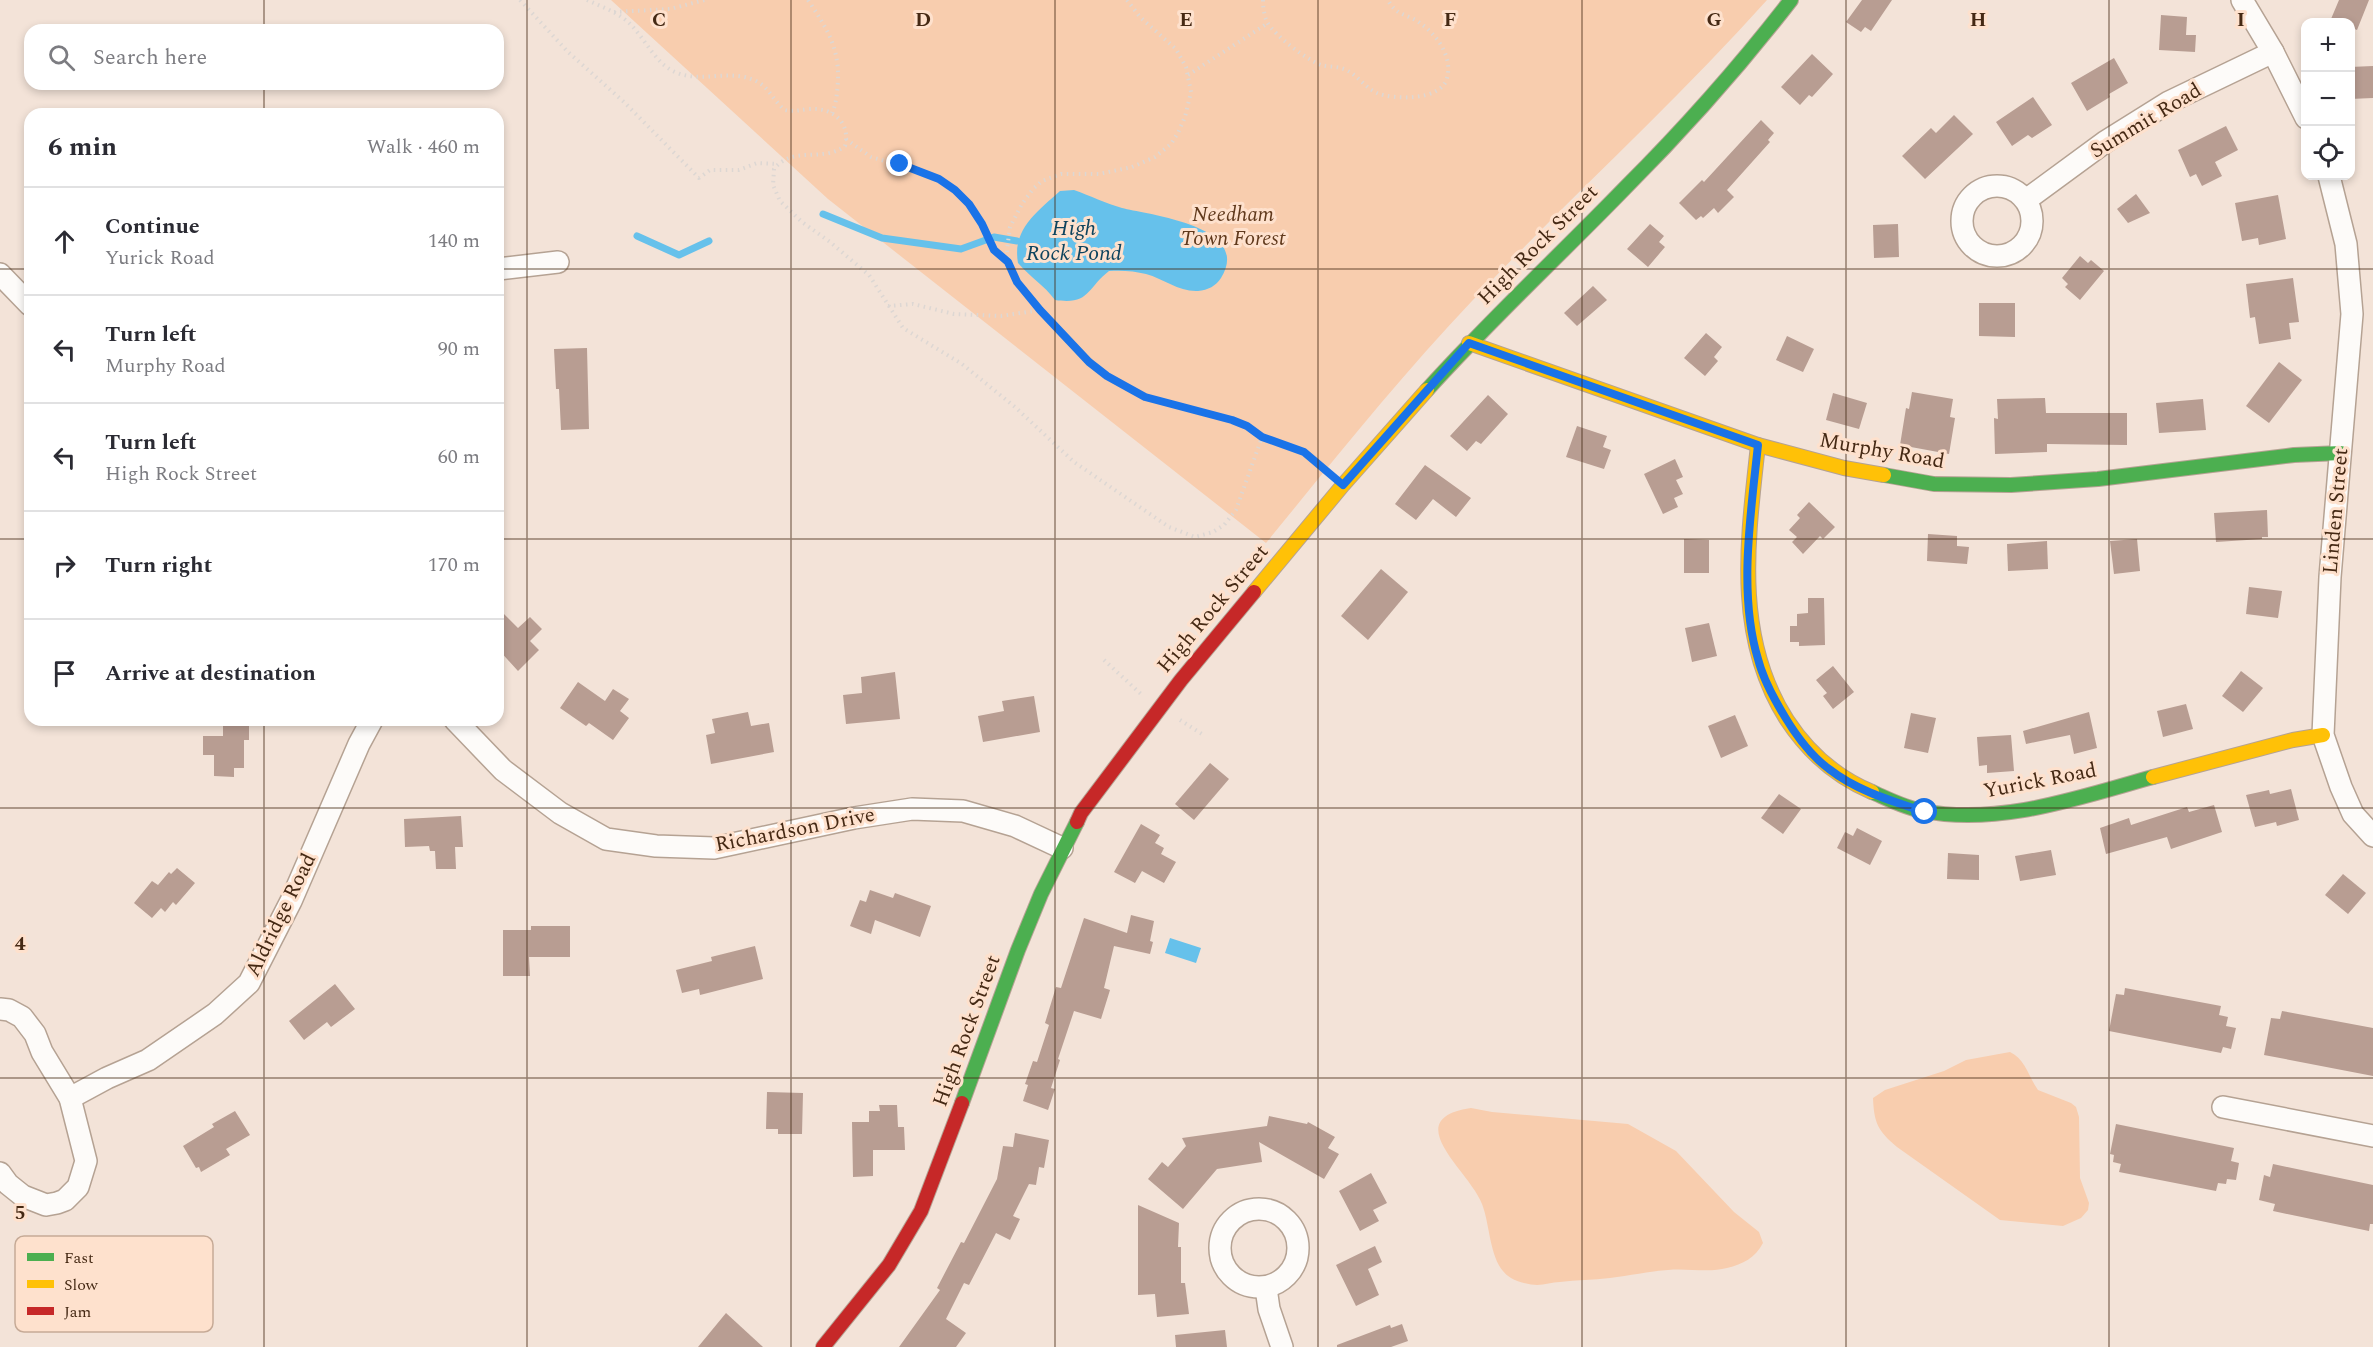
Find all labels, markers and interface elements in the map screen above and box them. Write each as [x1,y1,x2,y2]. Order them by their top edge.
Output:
text: C [652,5,666,35]
text: D [915,5,931,35]
text: E [1179,5,1193,35]
text: F [1444,5,1456,35]
text: G [1706,5,1722,35]
text: H [1970,5,1986,35]
text: I [2237,5,2245,35]
map controls [2301,18,2355,180]
button: + [2301,18,2355,72]
search box [24,24,504,90]
icon: search [45,41,78,74]
text: Search here [93,41,207,74]
button: − [2301,72,2355,126]
street label: Summit Road [2084,75,2208,167]
button: locate [2301,126,2355,180]
text: 6 min [48,127,117,167]
text: Walk · 460 m [367,132,480,162]
route end [886,150,912,176]
street label: High Rock Street [1470,177,1606,313]
park label: Needham Town Forest [1181,199,1286,255]
text: Continue [105,210,200,243]
water label: High Rock Pond [1026,212,1122,270]
icon: ahead [48,225,81,258]
text: 140 m [428,226,480,256]
text: Yurick Road [105,243,215,273]
text: Turn left [105,318,197,351]
icon: left [48,333,81,366]
text: 90 m [438,334,480,364]
text: Murphy Road [105,351,226,381]
street label: Murphy Road [1817,424,1947,478]
text: Turn left [105,426,197,459]
icon: left [48,441,81,474]
text: 60 m [438,442,480,472]
street label: Linden Street [2315,447,2357,575]
text: High Rock Street [105,459,257,489]
street label: High Rock Street [1149,538,1277,680]
icon: right [48,549,81,582]
text: Turn right [105,549,212,582]
text: 170 m [428,550,480,580]
icon: arrive [48,657,81,690]
text: Arrive at destination [105,657,316,690]
street label: Yurick Road [1980,754,2100,808]
route start [1911,798,1937,824]
street label: Richardson Drive [712,799,878,861]
street label: Aldridge Road [237,848,325,982]
text: 4 [14,929,26,959]
street label: High Rock Street [925,950,1009,1112]
text: 5 [14,1198,26,1228]
legend [15,1236,213,1332]
text: Fast [64,1246,94,1270]
text: Slow [64,1273,99,1297]
text: Jam [64,1300,92,1324]

